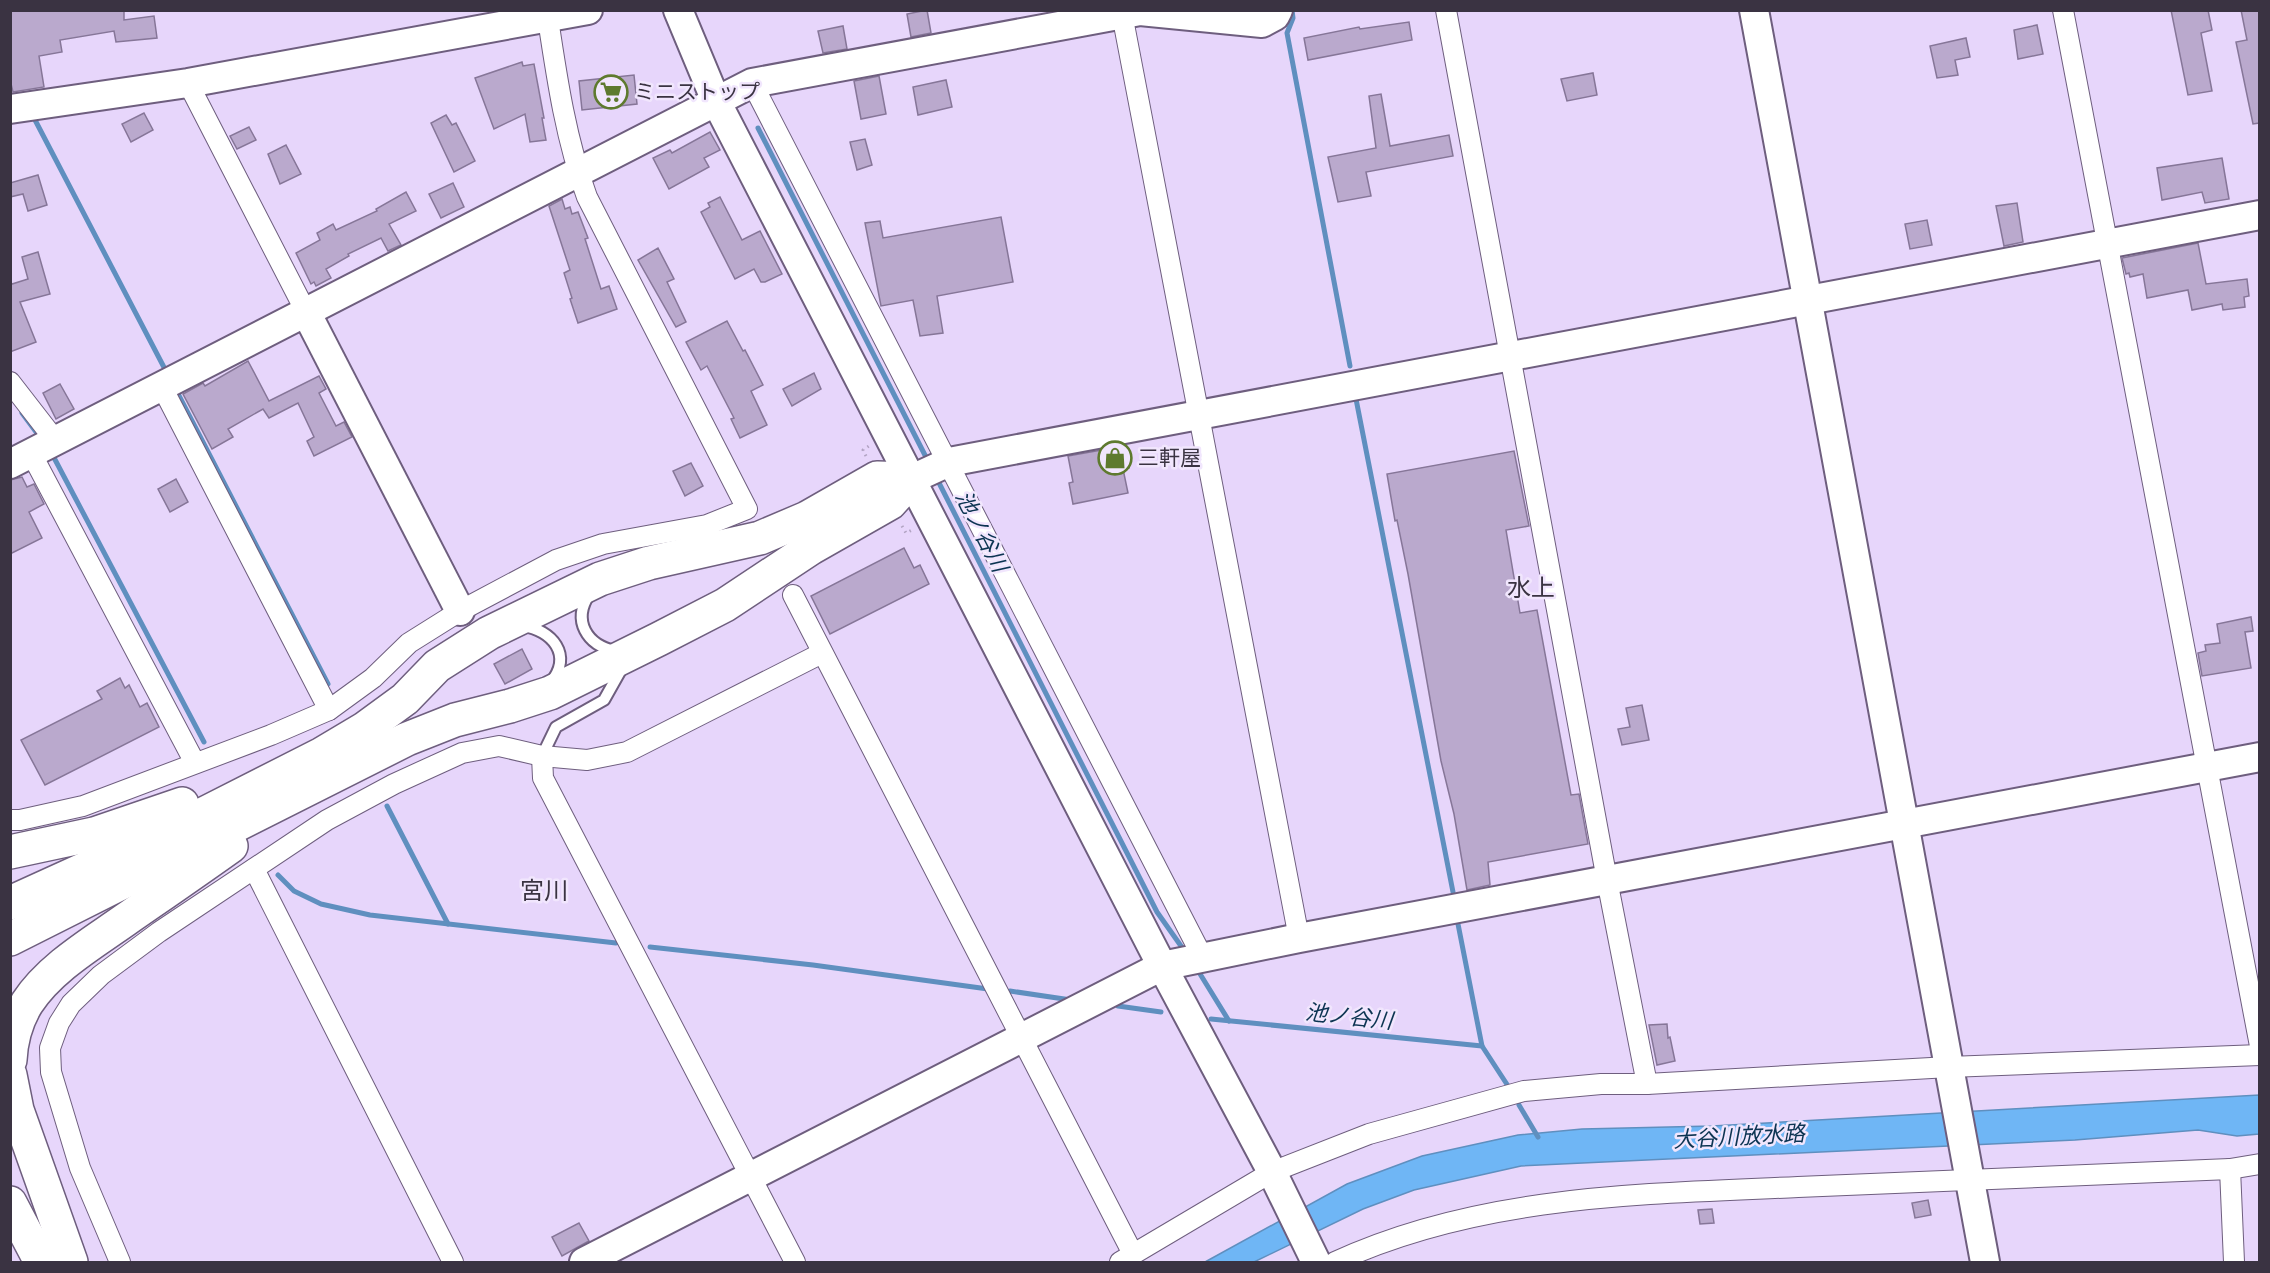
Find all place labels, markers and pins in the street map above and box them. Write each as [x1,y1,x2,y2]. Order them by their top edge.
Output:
supermarket icon: ミニストップ [593,74,629,110]
place label: ミニストップ [634,80,760,103]
shop icon: 三軒屋 [1097,440,1133,476]
place label: 三軒屋 [1138,446,1201,469]

